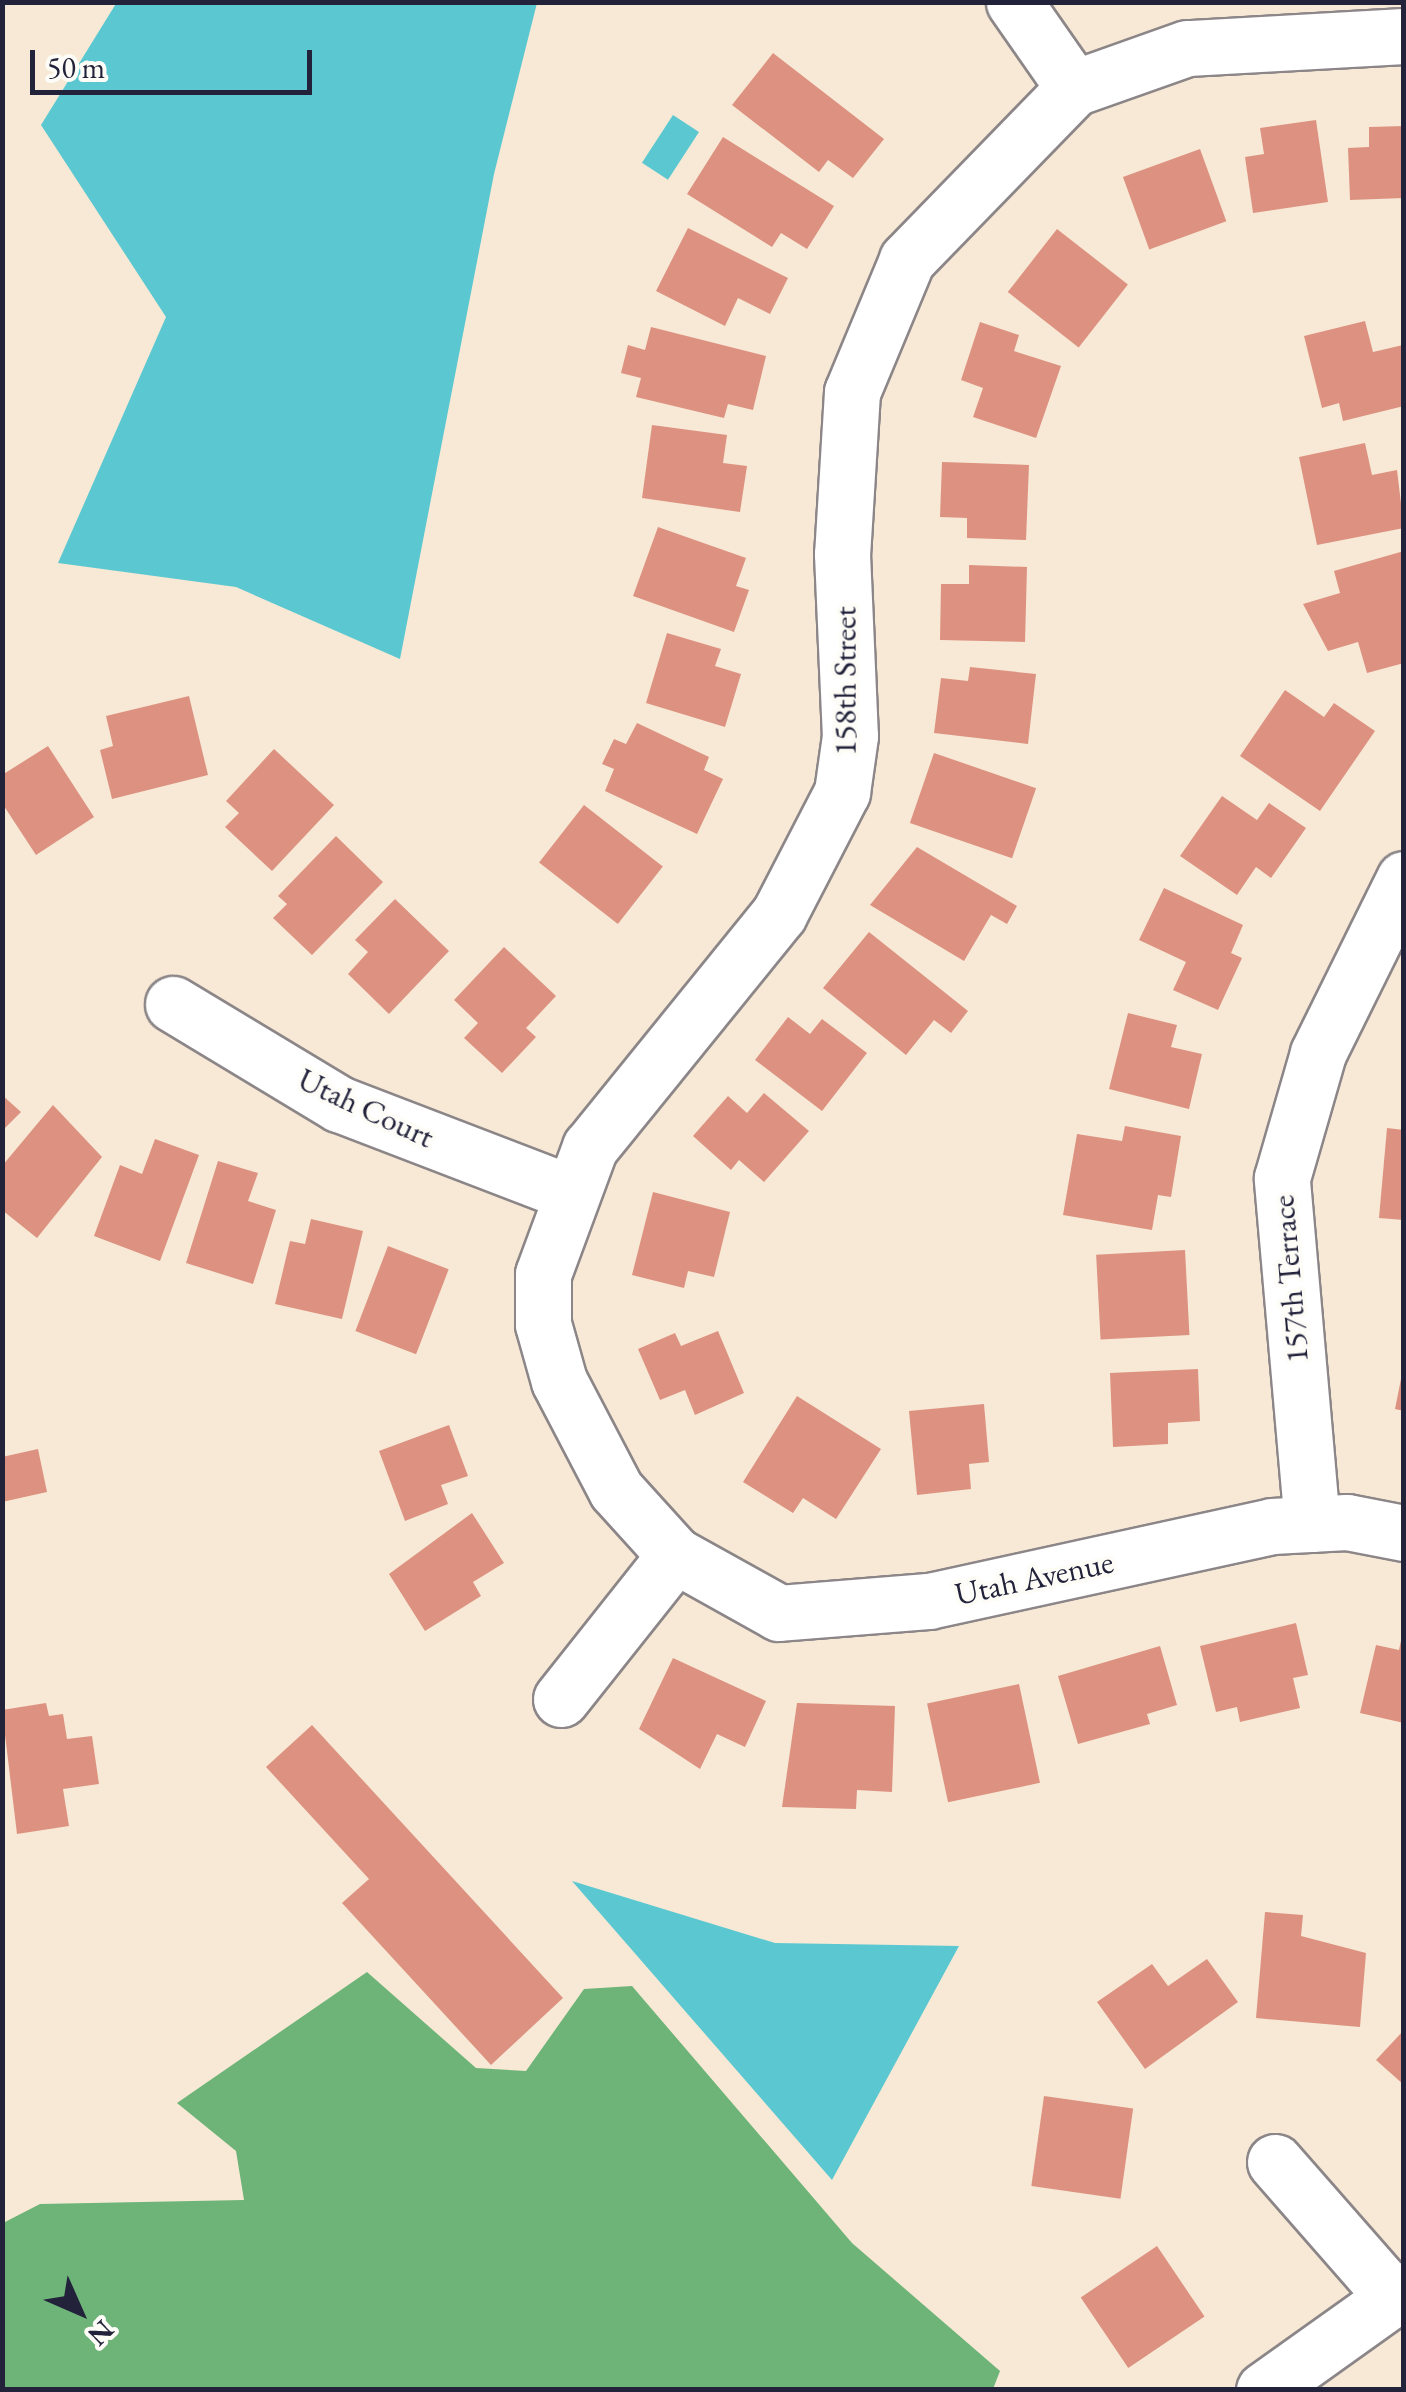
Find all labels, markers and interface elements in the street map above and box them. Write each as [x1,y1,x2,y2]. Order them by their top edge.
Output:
scale bar [35,30,318,92]
text: 50 m [47,48,105,87]
street label: 158th Street [826,606,864,756]
street label: Utah Court [292,1060,440,1156]
street label: 157th Terrace [1264,1193,1316,1365]
street label: Utah Avenue [951,1542,1117,1614]
north arrow [30,2262,130,2362]
text: N [80,2312,122,2354]

